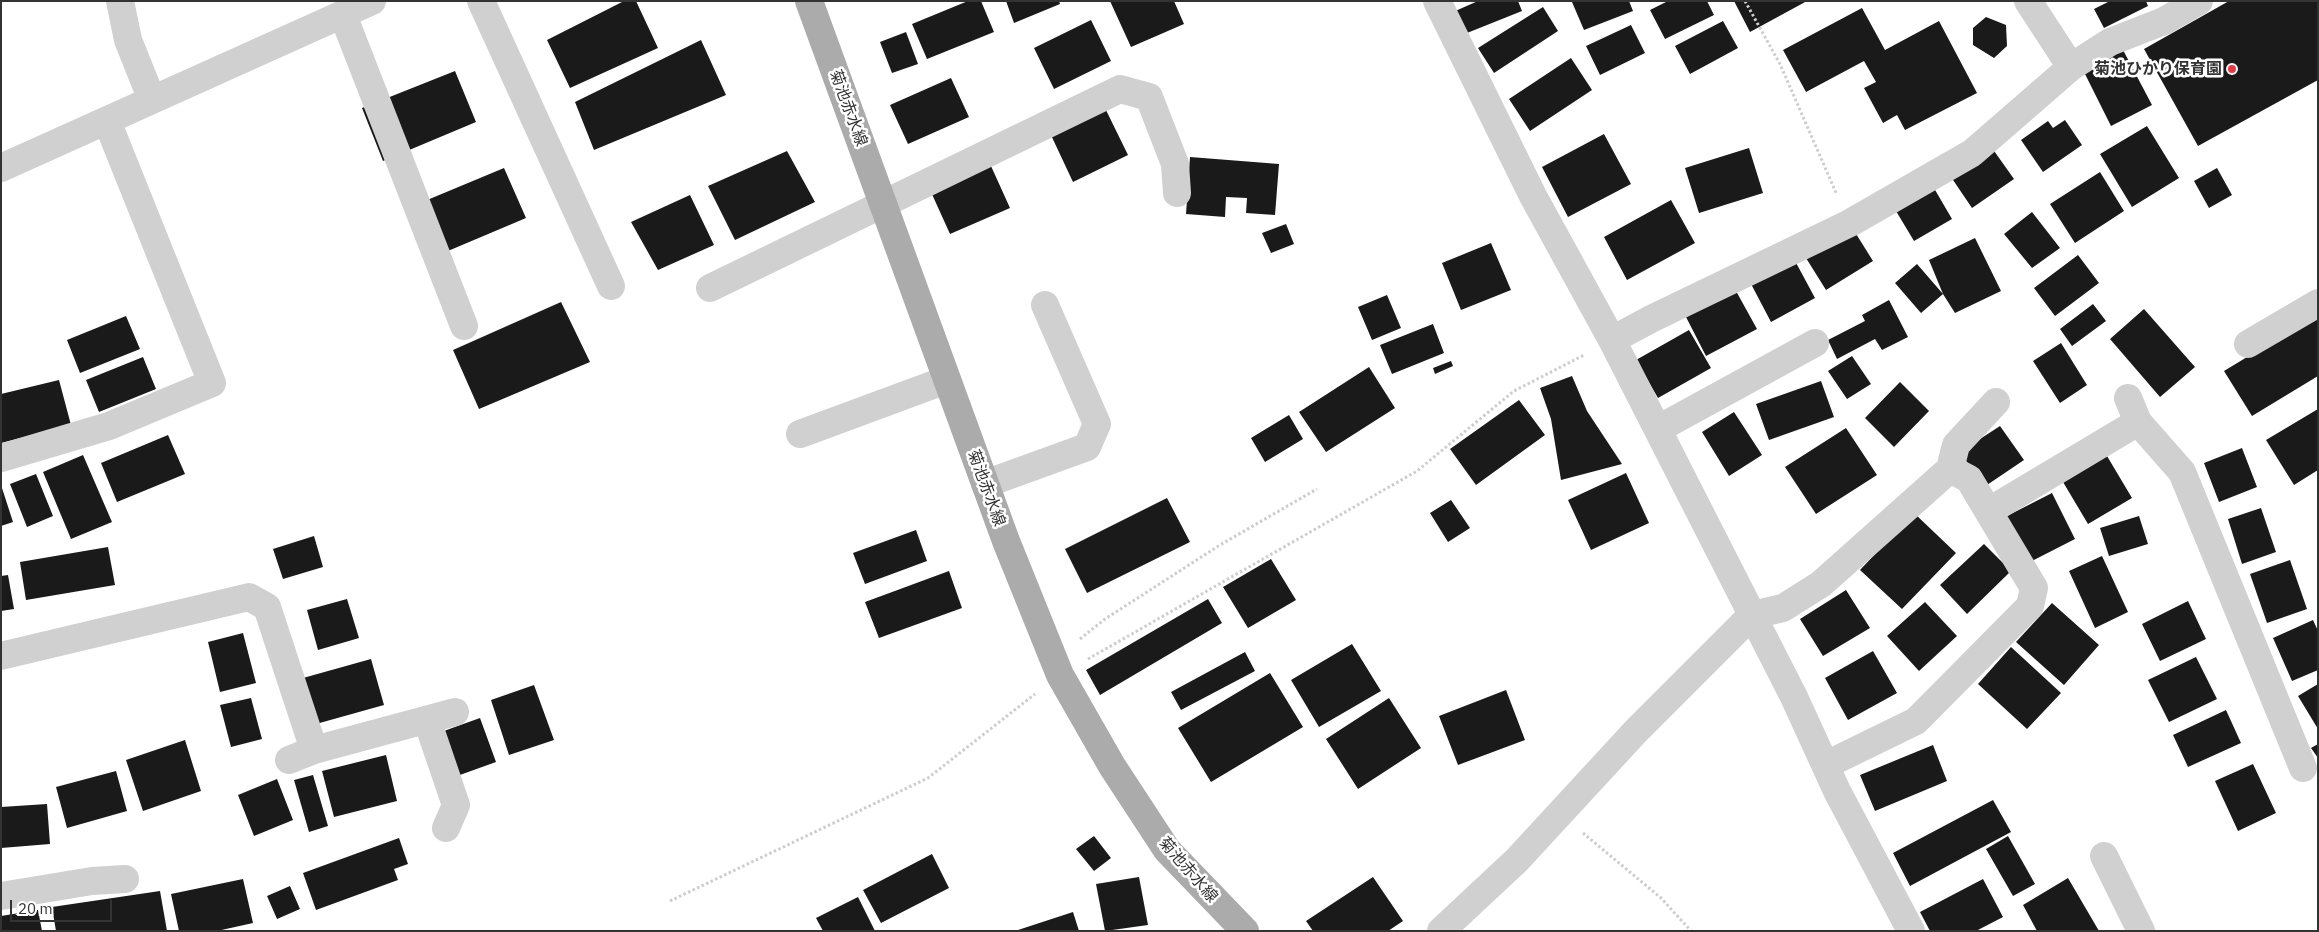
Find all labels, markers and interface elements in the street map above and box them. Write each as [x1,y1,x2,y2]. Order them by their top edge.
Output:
place label: 菊池ひかり保育園 [2094,59,2222,79]
marker: 菊池ひかり保育園 [2226,63,2238,75]
street label: 菊池赤水線 [825,67,871,149]
street label: 菊池赤水線 [963,447,1009,529]
street label: 菊池赤水線 [1155,834,1221,906]
scale bar [12,890,115,922]
text: 20 m [18,899,53,918]

